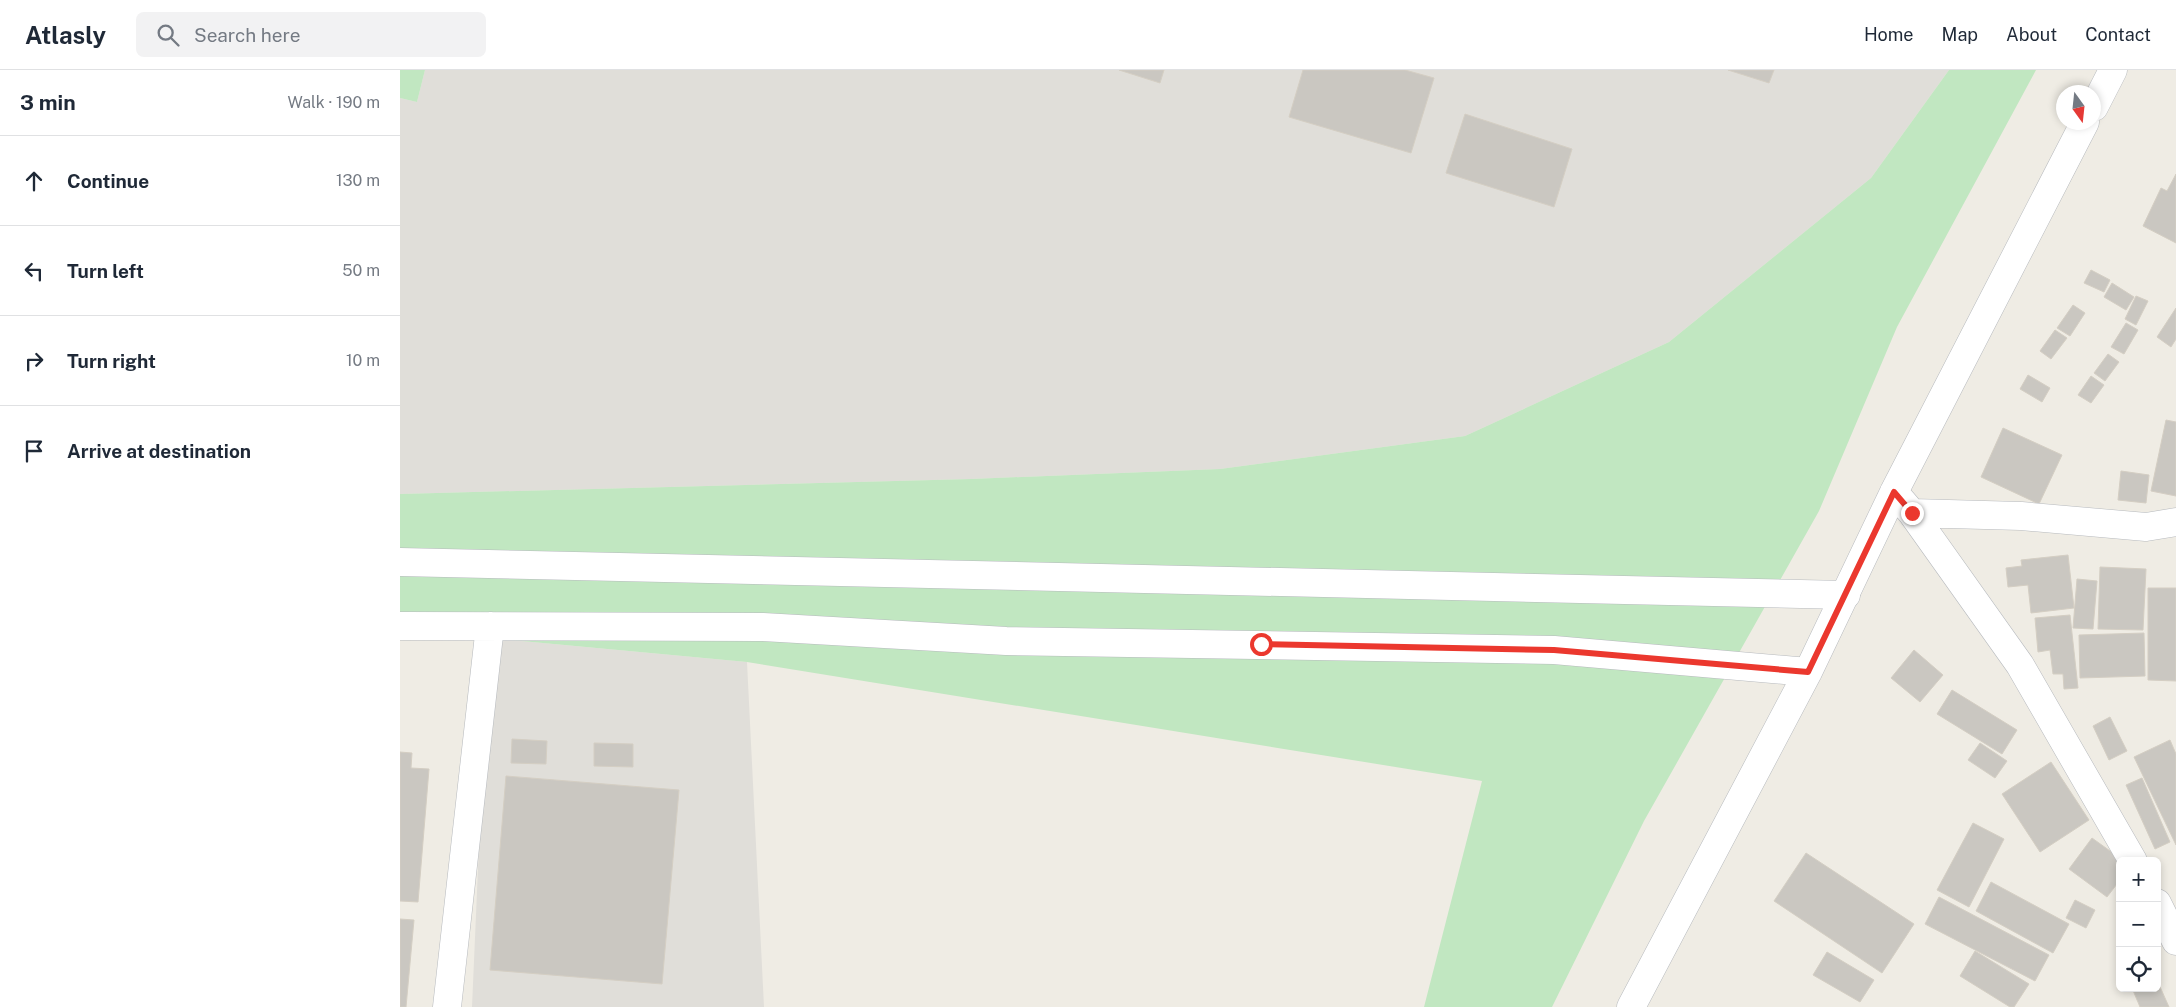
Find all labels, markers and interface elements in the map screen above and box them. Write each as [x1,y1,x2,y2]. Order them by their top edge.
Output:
search box [136,12,486,57]
text: Atlasly [25,21,106,49]
icon: search [154,21,182,49]
text: Search here [194,24,301,46]
text: Home [1864,24,1914,45]
text: Map [1942,24,1978,45]
text: About [2006,24,2057,45]
text: Contact [2085,24,2151,45]
north arrow [2056,85,2101,130]
text: 3 min [20,90,76,115]
text: Walk · 190 m [288,93,380,112]
icon: ahead [20,167,48,195]
text: Continue [67,170,149,192]
text: 130 m [336,171,380,190]
icon: left [20,257,48,285]
text: Turn left [67,260,144,282]
text: 50 m [342,261,380,280]
icon: right [20,347,48,375]
text: Turn right [67,350,156,372]
text: 10 m [346,351,380,370]
icon: arrive [20,437,48,465]
text: Arrive at destination [67,440,251,462]
route end [1901,502,1924,525]
route start [1250,633,1273,656]
map controls [2116,857,2161,992]
button: + [2116,857,2161,902]
button: − [2116,902,2161,947]
button: locate [2116,947,2161,992]

